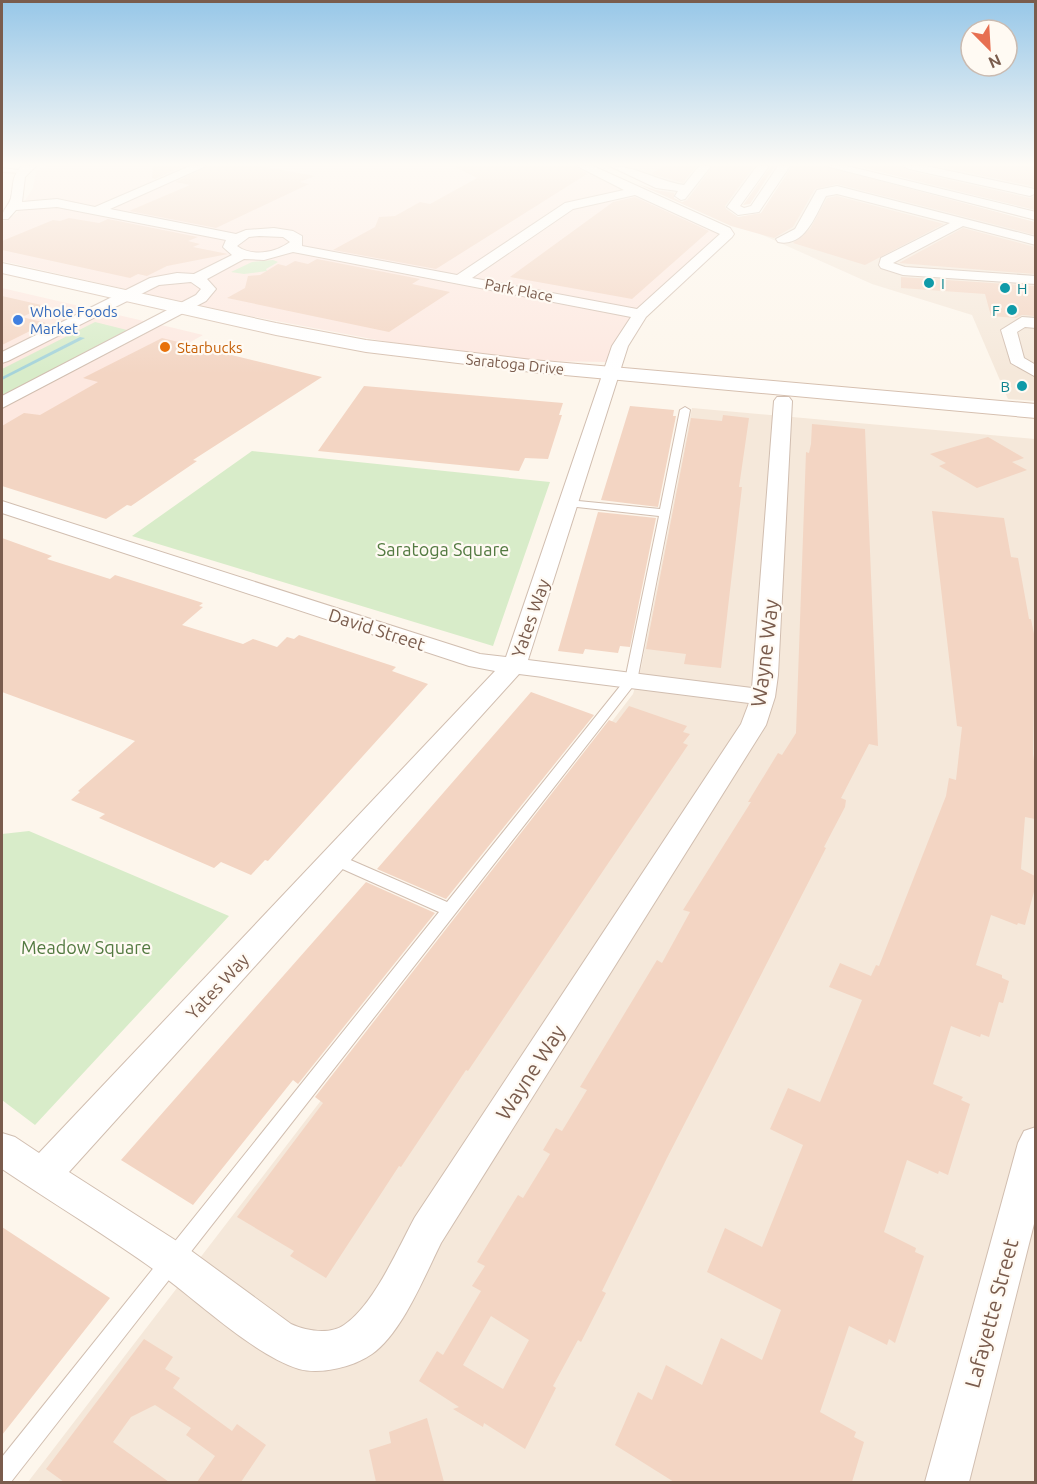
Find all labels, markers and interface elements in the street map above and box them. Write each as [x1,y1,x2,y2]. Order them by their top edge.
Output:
north arrow [959,18,1019,78]
text: N [986,51,1004,72]
street label: Park Place [483,275,555,305]
place label: I [941,275,945,292]
marker: I [922,276,936,290]
place label: H [1017,280,1027,297]
marker: H [998,281,1012,295]
place label: F [992,302,1000,319]
place label: Whole Foods Market [30,303,118,337]
marker: F [1005,303,1019,317]
marker: Whole Foods Market [11,313,25,327]
place label: Starbucks [177,339,243,356]
marker: Starbucks [158,340,172,354]
street label: Saratoga Drive [465,350,565,378]
place label: B [1000,378,1010,395]
marker: B [1015,379,1029,393]
park label: Saratoga Square [377,539,509,559]
street label: Yates Way [507,576,553,660]
street label: Wayne Way [745,598,783,708]
street label: David Street [326,604,428,654]
park label: Meadow Square [21,937,151,957]
street label: Yates Way [182,949,253,1023]
street label: Wayne Way [490,1020,570,1124]
street label: Lafayette Street [960,1236,1022,1390]

